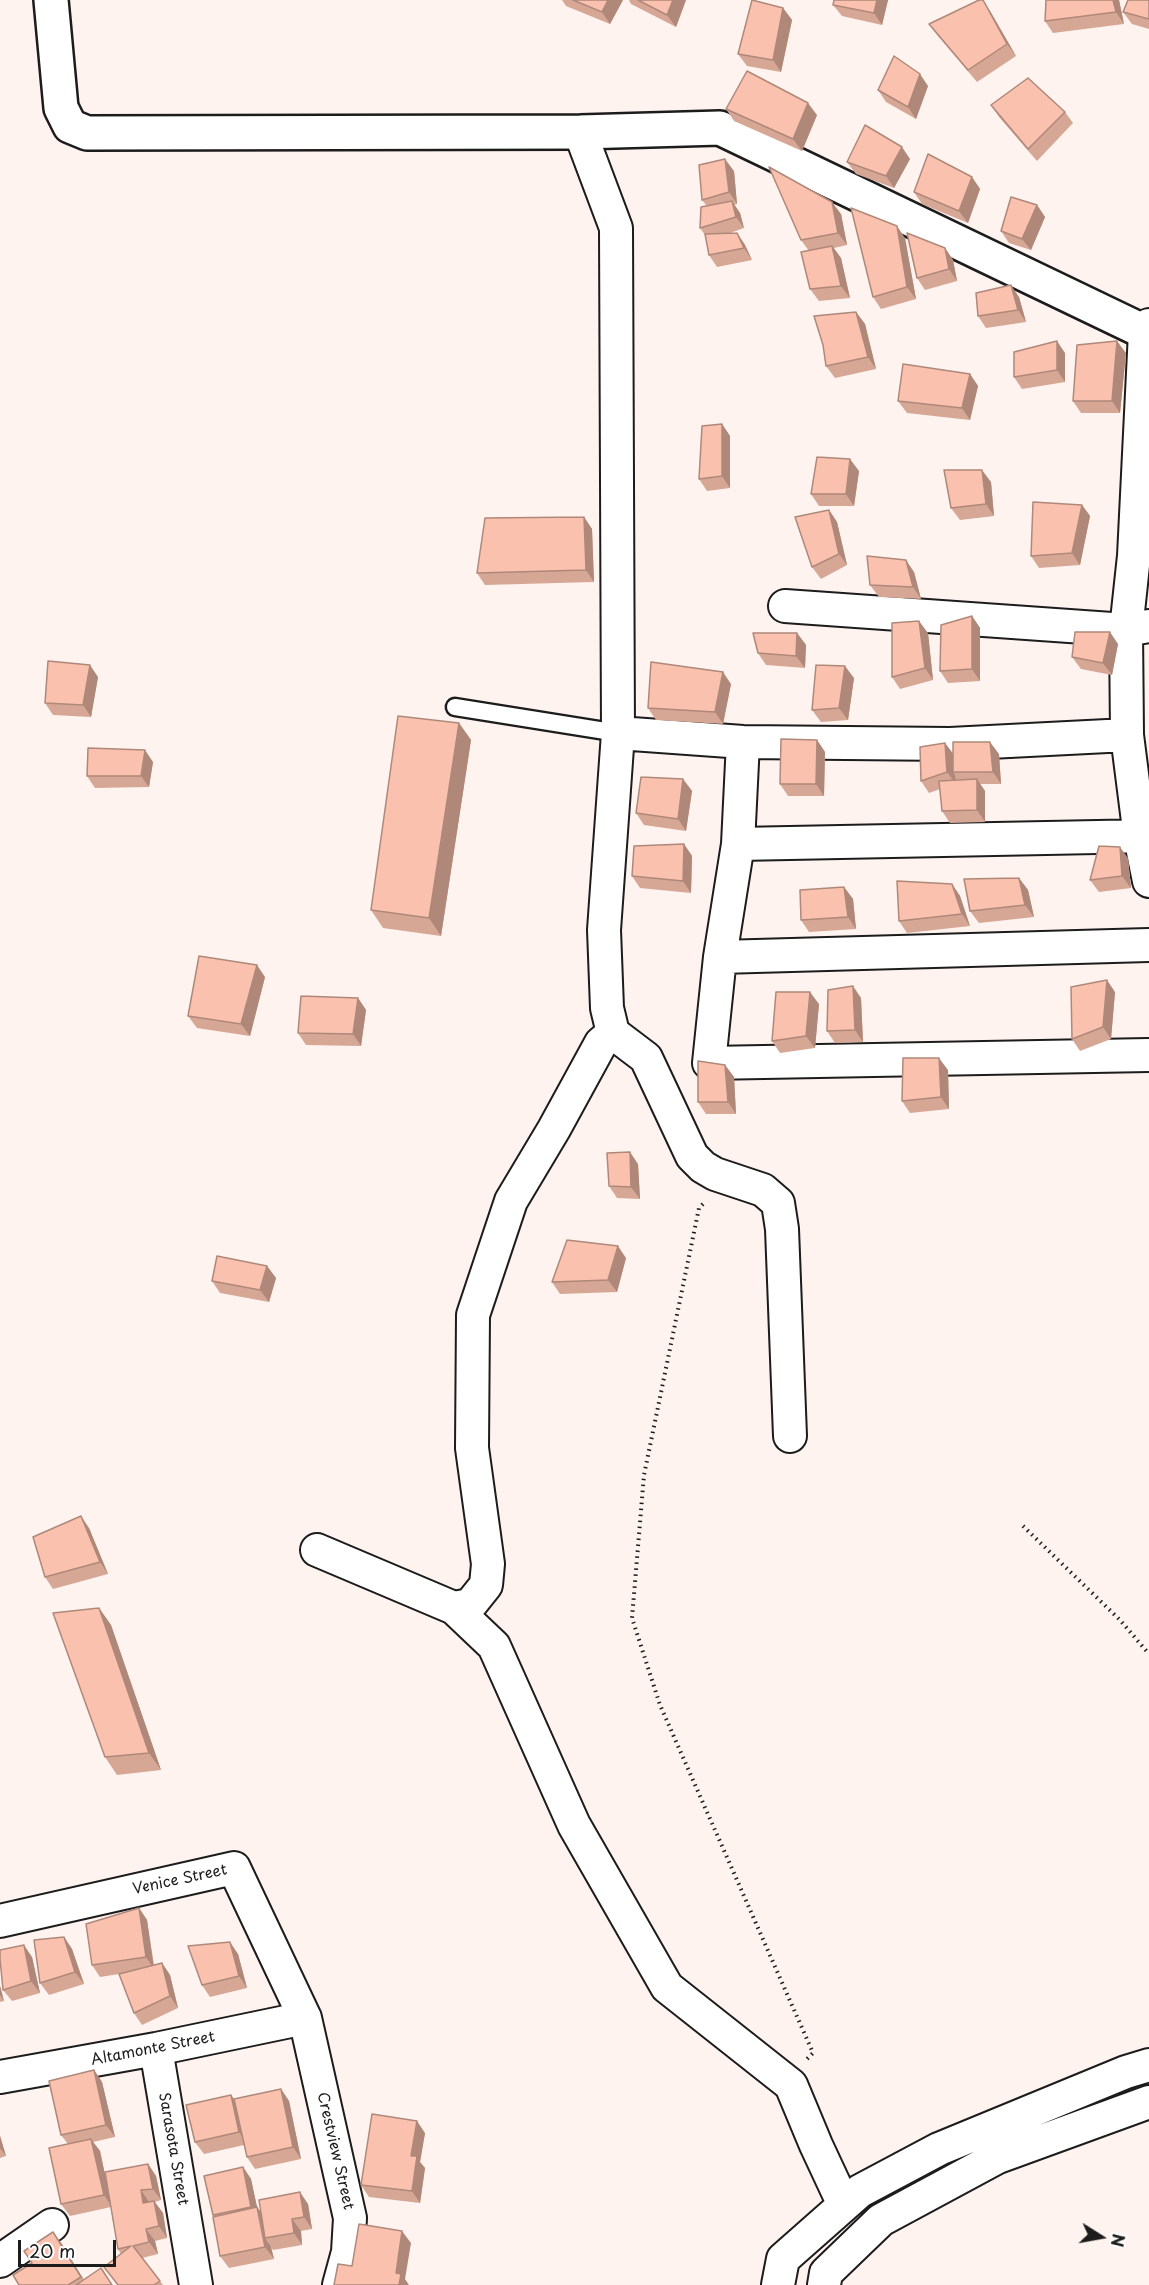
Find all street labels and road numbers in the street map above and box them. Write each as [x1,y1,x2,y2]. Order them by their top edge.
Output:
street label: Venice Street [131,1861,229,1899]
street label: Altamonte Street [90,2028,216,2070]
street label: Sarasota Street [154,2091,192,2207]
street label: Crestview Street [313,2091,357,2211]

